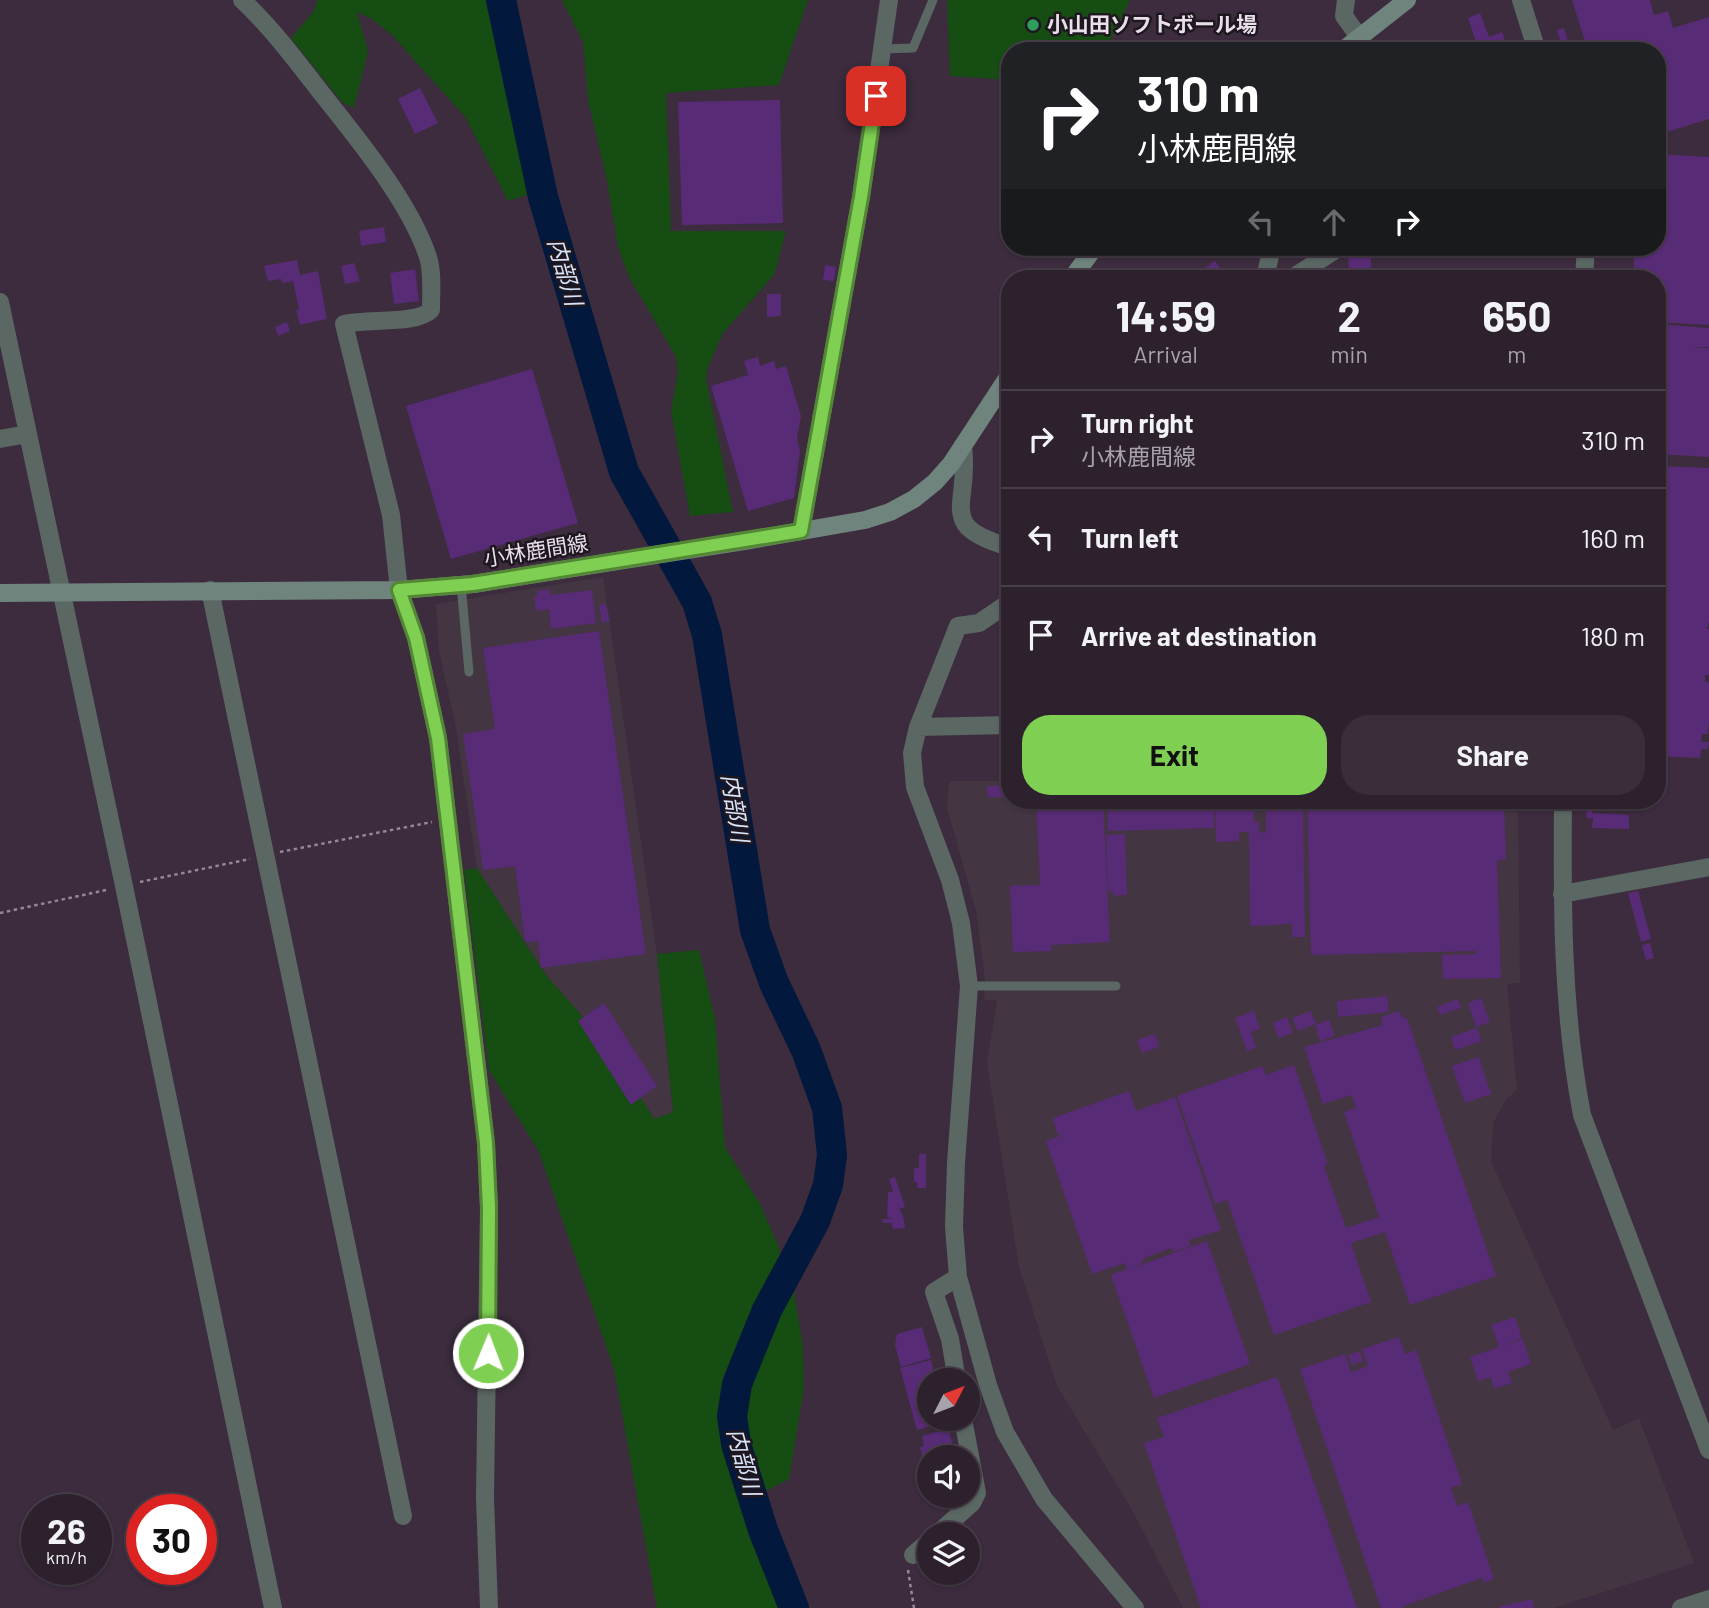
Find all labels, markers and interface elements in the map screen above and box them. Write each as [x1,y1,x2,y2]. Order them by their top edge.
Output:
place label: 小山田ソフトボール場 [1047,11,1257,36]
marker: 小山田ソフトボール場 [1025,17,1041,33]
text: 310 m [1137,63,1259,122]
pin [846,66,906,126]
icon: right [1022,70,1113,161]
icon: arrive [857,77,895,115]
text: 小林鹿間線 [1137,128,1297,166]
icon: left [1242,203,1280,241]
icon: ahead [1315,203,1353,241]
icon: right [1388,203,1426,241]
water label: 内部川 [543,235,590,312]
text: 14:59 [1116,290,1216,340]
text: 2 [1337,290,1361,340]
text: 650 [1482,290,1551,340]
text: Arrival [1134,340,1198,368]
text: min [1331,340,1368,368]
text: m [1507,340,1526,368]
text: Turn right [1081,407,1194,438]
icon: right [1022,420,1060,458]
text: 310 m [1581,424,1645,455]
text: 小林鹿間線 [1081,442,1196,470]
icon: left [1022,518,1060,556]
text: Turn left [1081,522,1179,553]
text: 160 m [1581,522,1645,553]
street label: 小林鹿間線 [482,529,590,570]
icon: arrive [1022,616,1060,654]
text: Arrive at destination [1081,620,1317,651]
text: 180 m [1581,620,1645,651]
button: Exit [1022,715,1327,795]
button: Share [1341,715,1645,795]
water label: 内部川 [717,772,756,847]
position arrow [451,1316,525,1390]
north arrow [917,1368,980,1432]
map controls [917,1368,980,1585]
water label: 内部川 [723,1425,768,1502]
button: sound [917,1445,980,1508]
speed limit sign: 30 [126,1494,217,1585]
text: 26 [47,1509,86,1551]
button: layers [917,1522,980,1585]
text: km/h [46,1546,87,1568]

